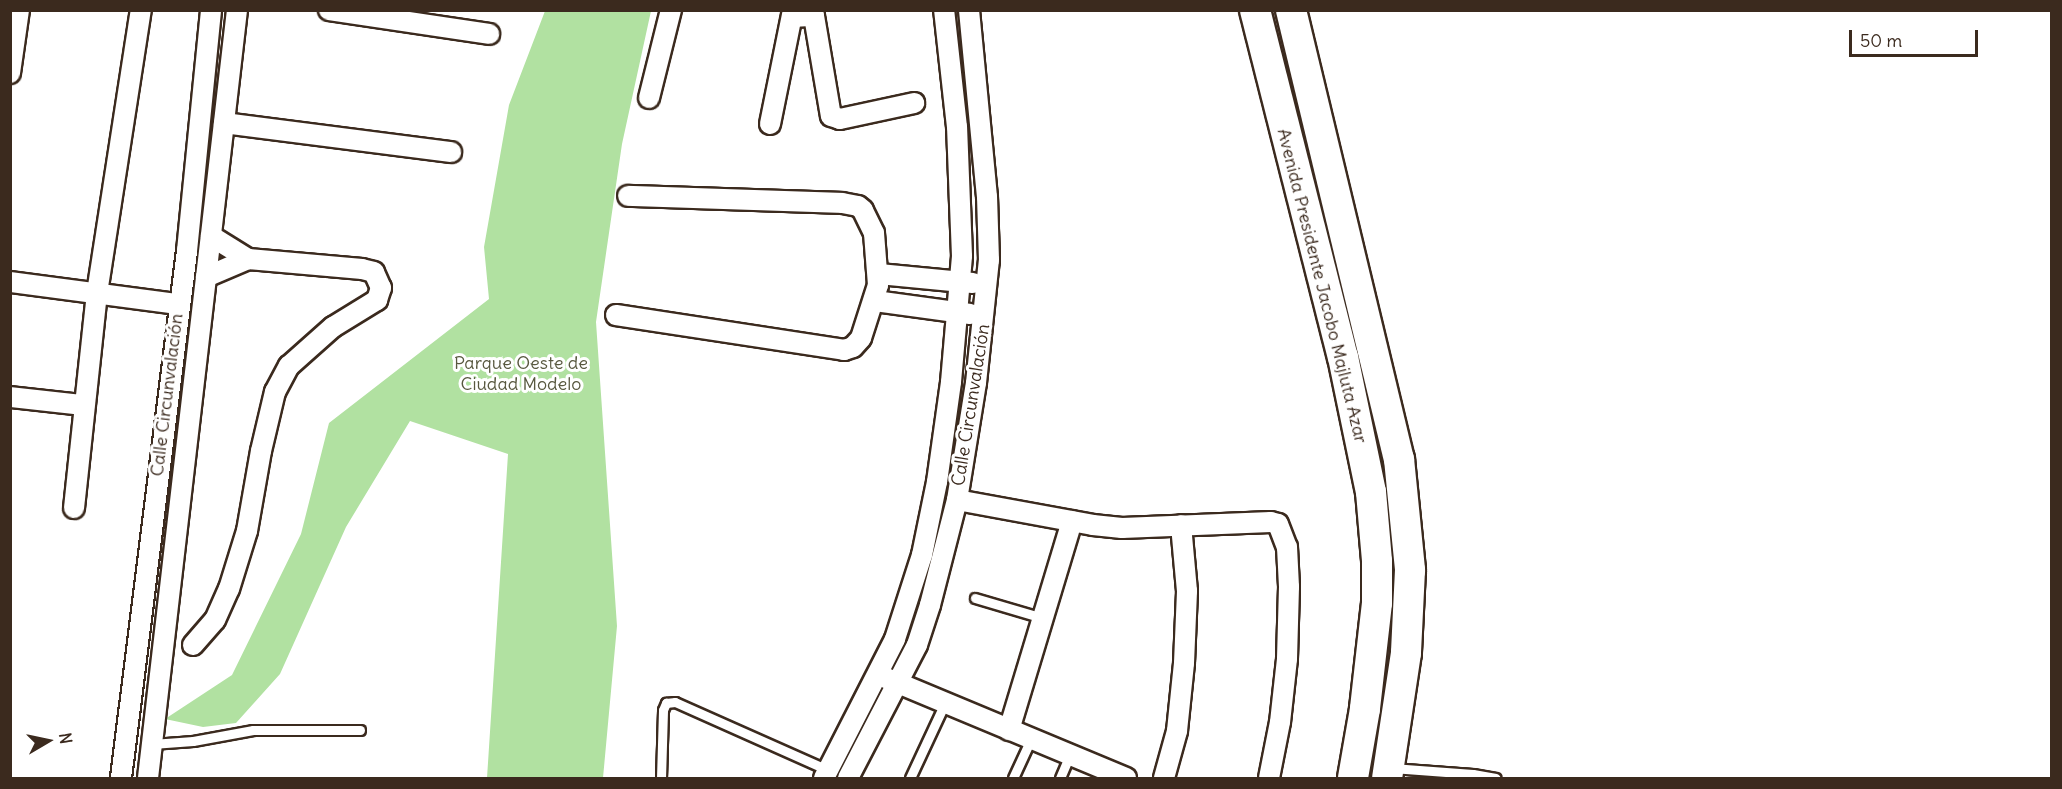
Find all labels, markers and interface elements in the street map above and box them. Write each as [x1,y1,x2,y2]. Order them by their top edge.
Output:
scale bar [1852,18,1981,56]
text: 50 m [1860,29,1902,52]
street label: Avenida Presidente Jacobo Majluta Azar [1272,126,1372,446]
street label: Calle Circunvalación [146,312,188,478]
street label: Calle Circunvalación [948,322,994,488]
park label: Parque Oeste de Ciudad Modelo [454,353,588,395]
north arrow [18,711,78,771]
text: N [55,731,77,745]

